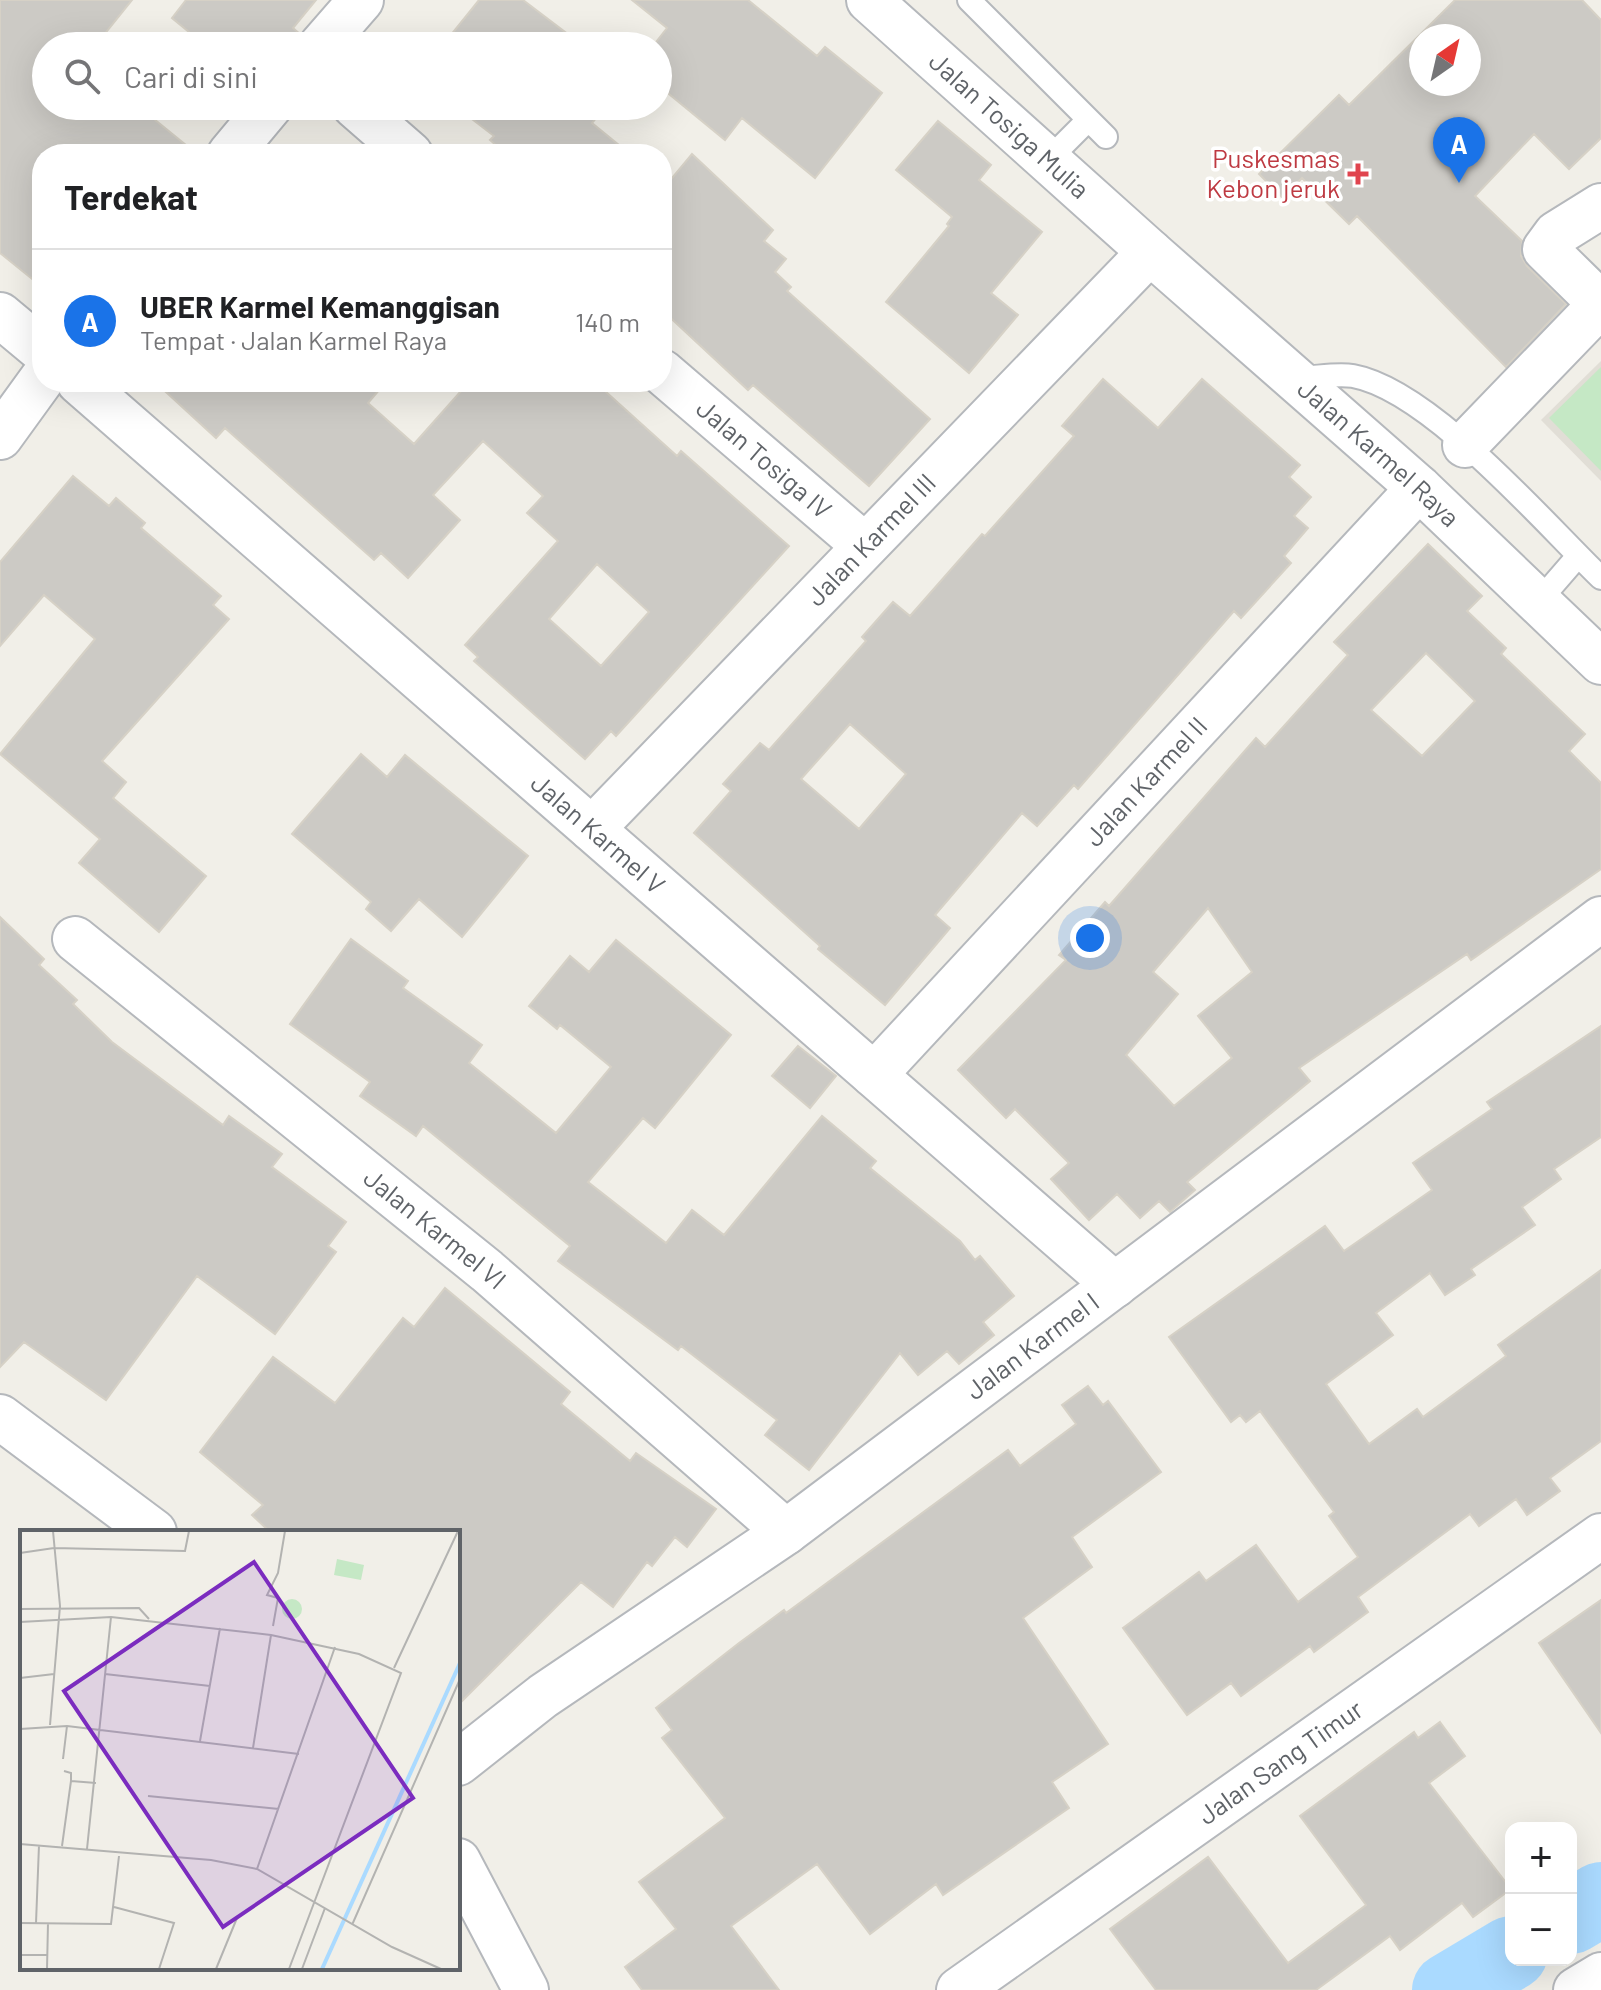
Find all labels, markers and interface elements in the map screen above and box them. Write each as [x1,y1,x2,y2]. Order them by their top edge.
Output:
north arrow [1409,24,1481,96]
search box [32,32,672,120]
street label: Jalan Tosiga Mulia [924,45,1096,204]
icon: search [60,54,104,98]
text: Cari di sini [124,58,258,94]
pin: A [1433,117,1485,183]
place label: Puskesmas Kebon jeruk [1207,142,1340,203]
marker: Puskesmas Kebon jeruk [1347,163,1369,185]
text: Terdekat [64,176,198,217]
text: UBER Karmel Kemanggisan [140,288,500,324]
text: A [81,306,99,337]
text: 140 m [575,306,640,337]
text: Tempat · Jalan Karmel Raya [140,324,447,355]
street label: Jalan Karmel Raya [1292,372,1467,532]
street label: Jalan Tosiga IV [691,392,838,524]
street label: Jalan Karmel III [799,466,941,612]
street label: Jalan Karmel II [1077,710,1213,852]
street label: Jalan Karmel V [525,766,672,900]
your location [1070,918,1110,958]
street label: Jalan Karmel VI [358,1161,513,1295]
street label: Jalan Karmel I [959,1285,1104,1405]
inset map [20,1530,460,1970]
street label: Jalan Sang Timur [1192,1692,1369,1830]
map controls [1505,1822,1577,1966]
button: + [1505,1822,1577,1894]
button: − [1505,1894,1577,1966]

